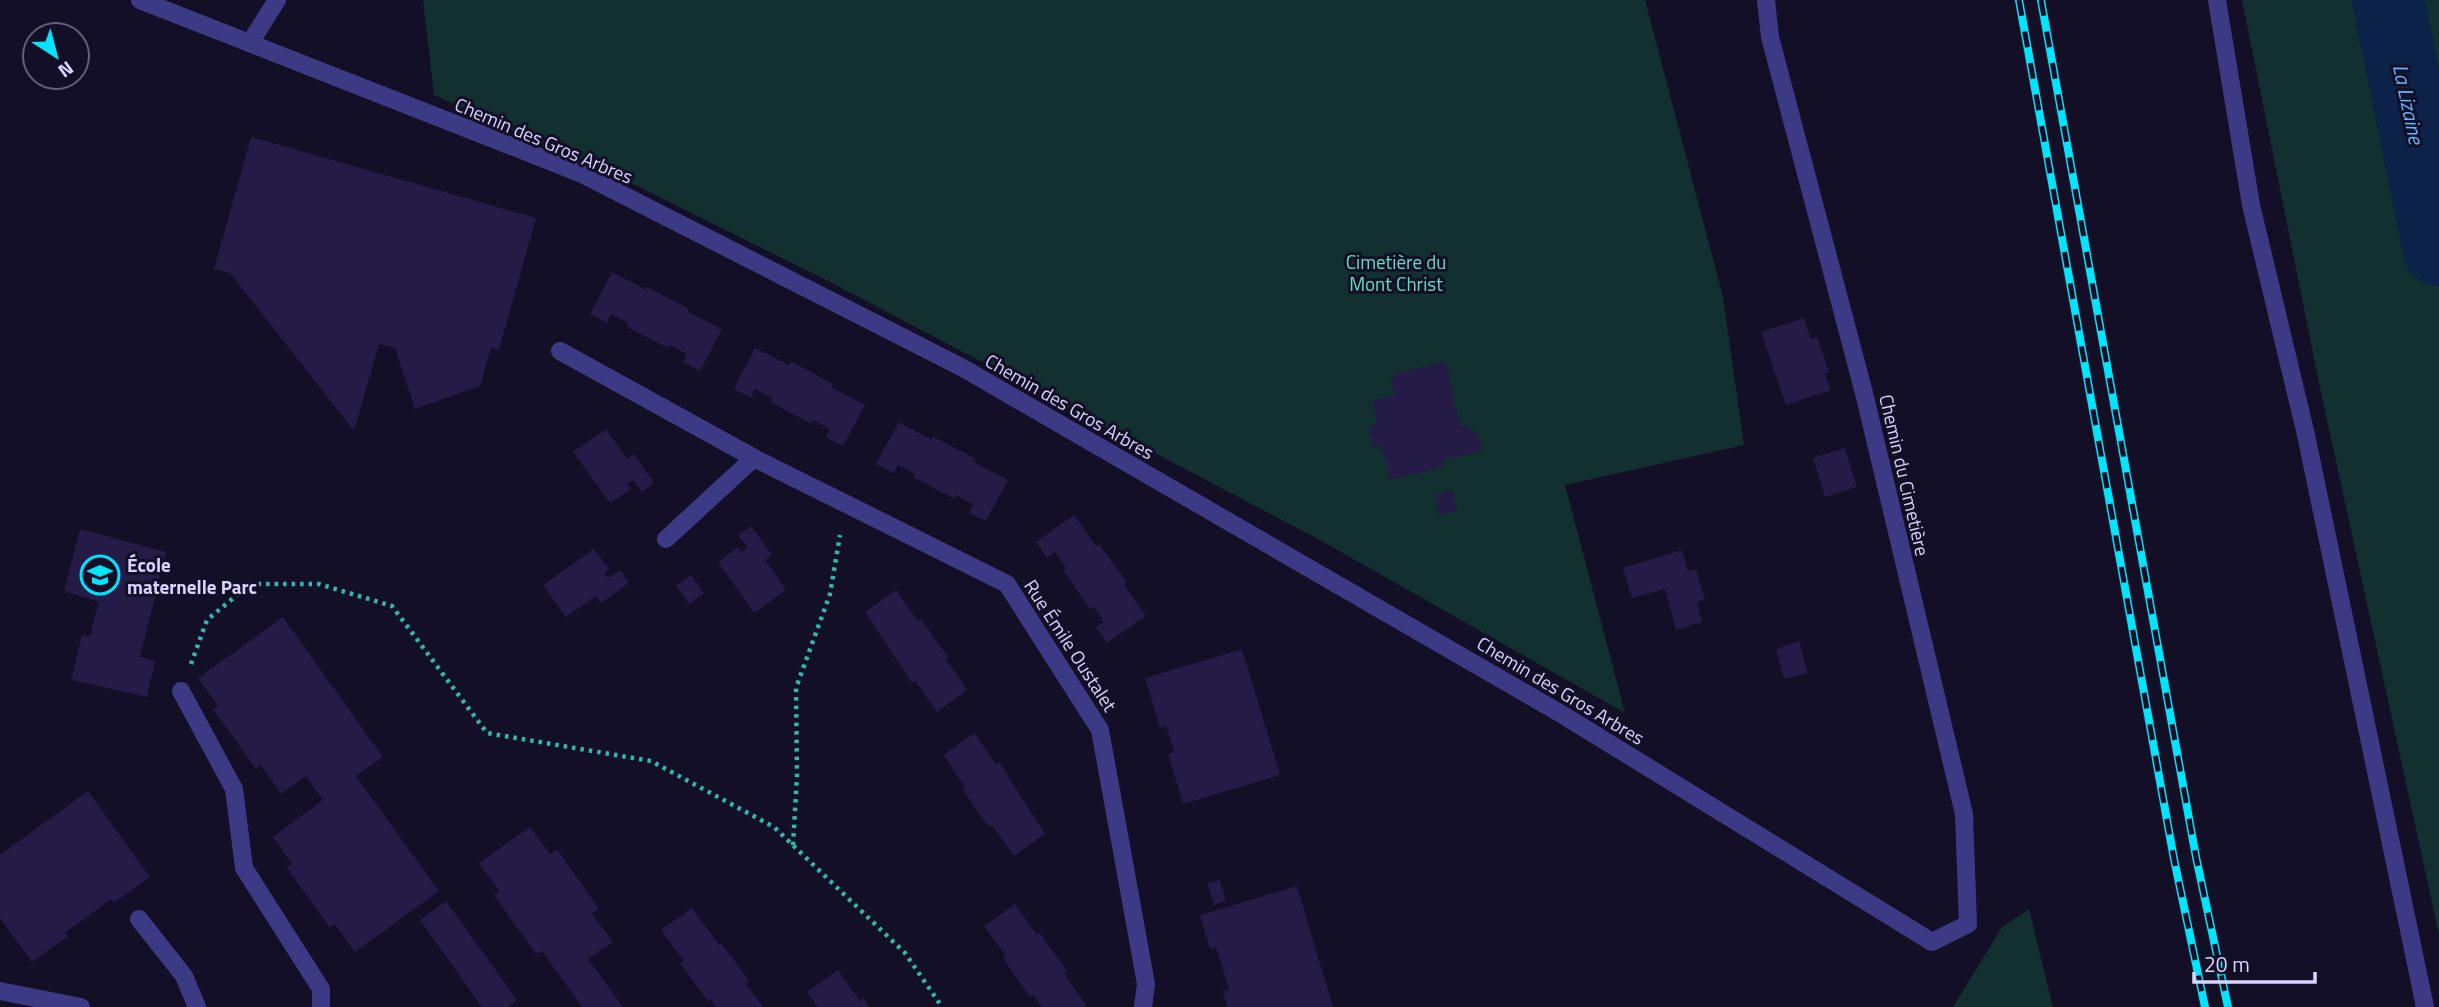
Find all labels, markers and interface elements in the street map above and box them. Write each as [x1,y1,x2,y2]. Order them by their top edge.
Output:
north arrow [21,21,91,91]
text: N [52,55,80,86]
water label: La Lizaine [2385,61,2433,148]
street label: Chemin des Gros Arbres [450,89,638,191]
park label: Cimetière du Mont Christ [1346,247,1446,298]
street label: Chemin des Gros Arbres [980,346,1160,466]
street label: Chemin du Cimetière [1872,391,1938,559]
place label: École maternelle Parc [127,550,257,601]
school or university icon: École maternelle Parc [79,554,121,596]
street label: Rue Émile Oustalet [1017,573,1125,717]
street label: Chemin des Gros Arbres [1472,628,1650,752]
scale bar [2194,940,2315,984]
text: 20 m [2204,948,2250,980]

